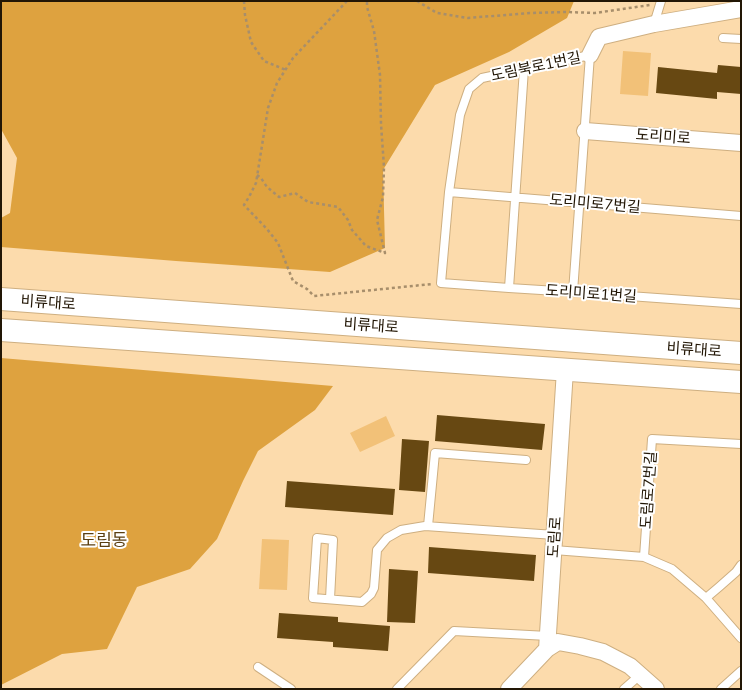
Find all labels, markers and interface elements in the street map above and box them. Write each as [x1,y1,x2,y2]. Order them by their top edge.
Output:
street label: 도림북로1번길 [489,49,583,85]
street label: 도리미로 [635,126,691,148]
street label: 도리미로7번길 [548,191,642,217]
street label: 도리미로1번길 [545,282,637,306]
street label: 비류대로 [20,292,76,314]
street label: 비류대로 [343,315,399,337]
street label: 비류대로 [666,339,722,361]
street label: 도림로7번길 [637,450,661,530]
street label: 도림로 [545,516,565,558]
district label: 도림동 [81,531,127,551]

